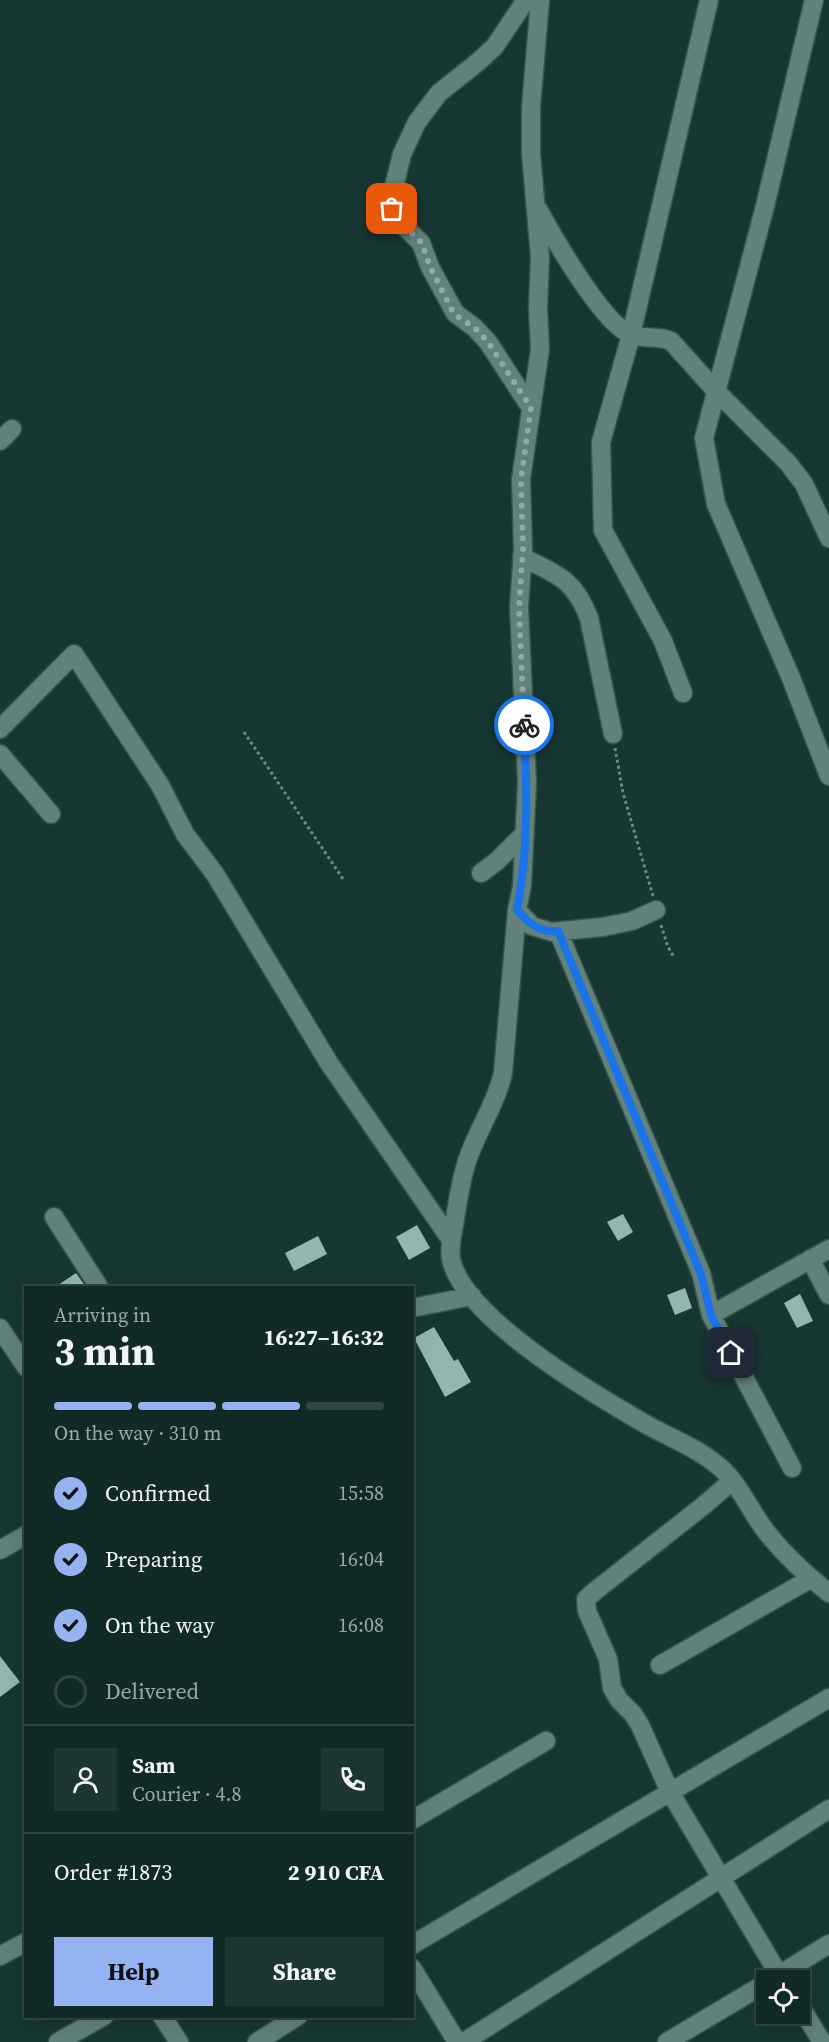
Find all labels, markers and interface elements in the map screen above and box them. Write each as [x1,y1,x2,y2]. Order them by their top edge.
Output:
pin [366,183,417,234]
icon: bag [375,192,408,225]
courier [494,695,554,755]
icon: bike [508,709,541,742]
text: Arriving in [54,1301,151,1329]
text: 16:27–16:32 [264,1322,384,1352]
text: 3 min [54,1325,155,1378]
pin [705,1327,756,1378]
icon: home [714,1336,747,1369]
text: On the way · 310 m [54,1419,221,1447]
icon: check [54,1477,87,1510]
text: Confirmed [105,1478,210,1508]
text: 15:58 [338,1479,384,1507]
icon: check [54,1543,87,1576]
text: Preparing [105,1544,202,1574]
text: 16:04 [338,1545,384,1573]
icon: check [54,1609,87,1642]
text: On the way [105,1610,214,1640]
text: 16:08 [338,1611,384,1639]
text: Delivered [105,1676,199,1706]
button: person [54,1748,117,1811]
button: phone [321,1748,384,1811]
text: Sam [132,1750,176,1780]
text: Courier · 4.8 [132,1780,241,1808]
text: Order #1873 [54,1857,172,1887]
text: 2 910 CFA [288,1857,384,1887]
button: Help [54,1937,213,2006]
button: Share [225,1937,384,2006]
map controls [756,1970,810,2024]
button: locate [756,1970,810,2024]

